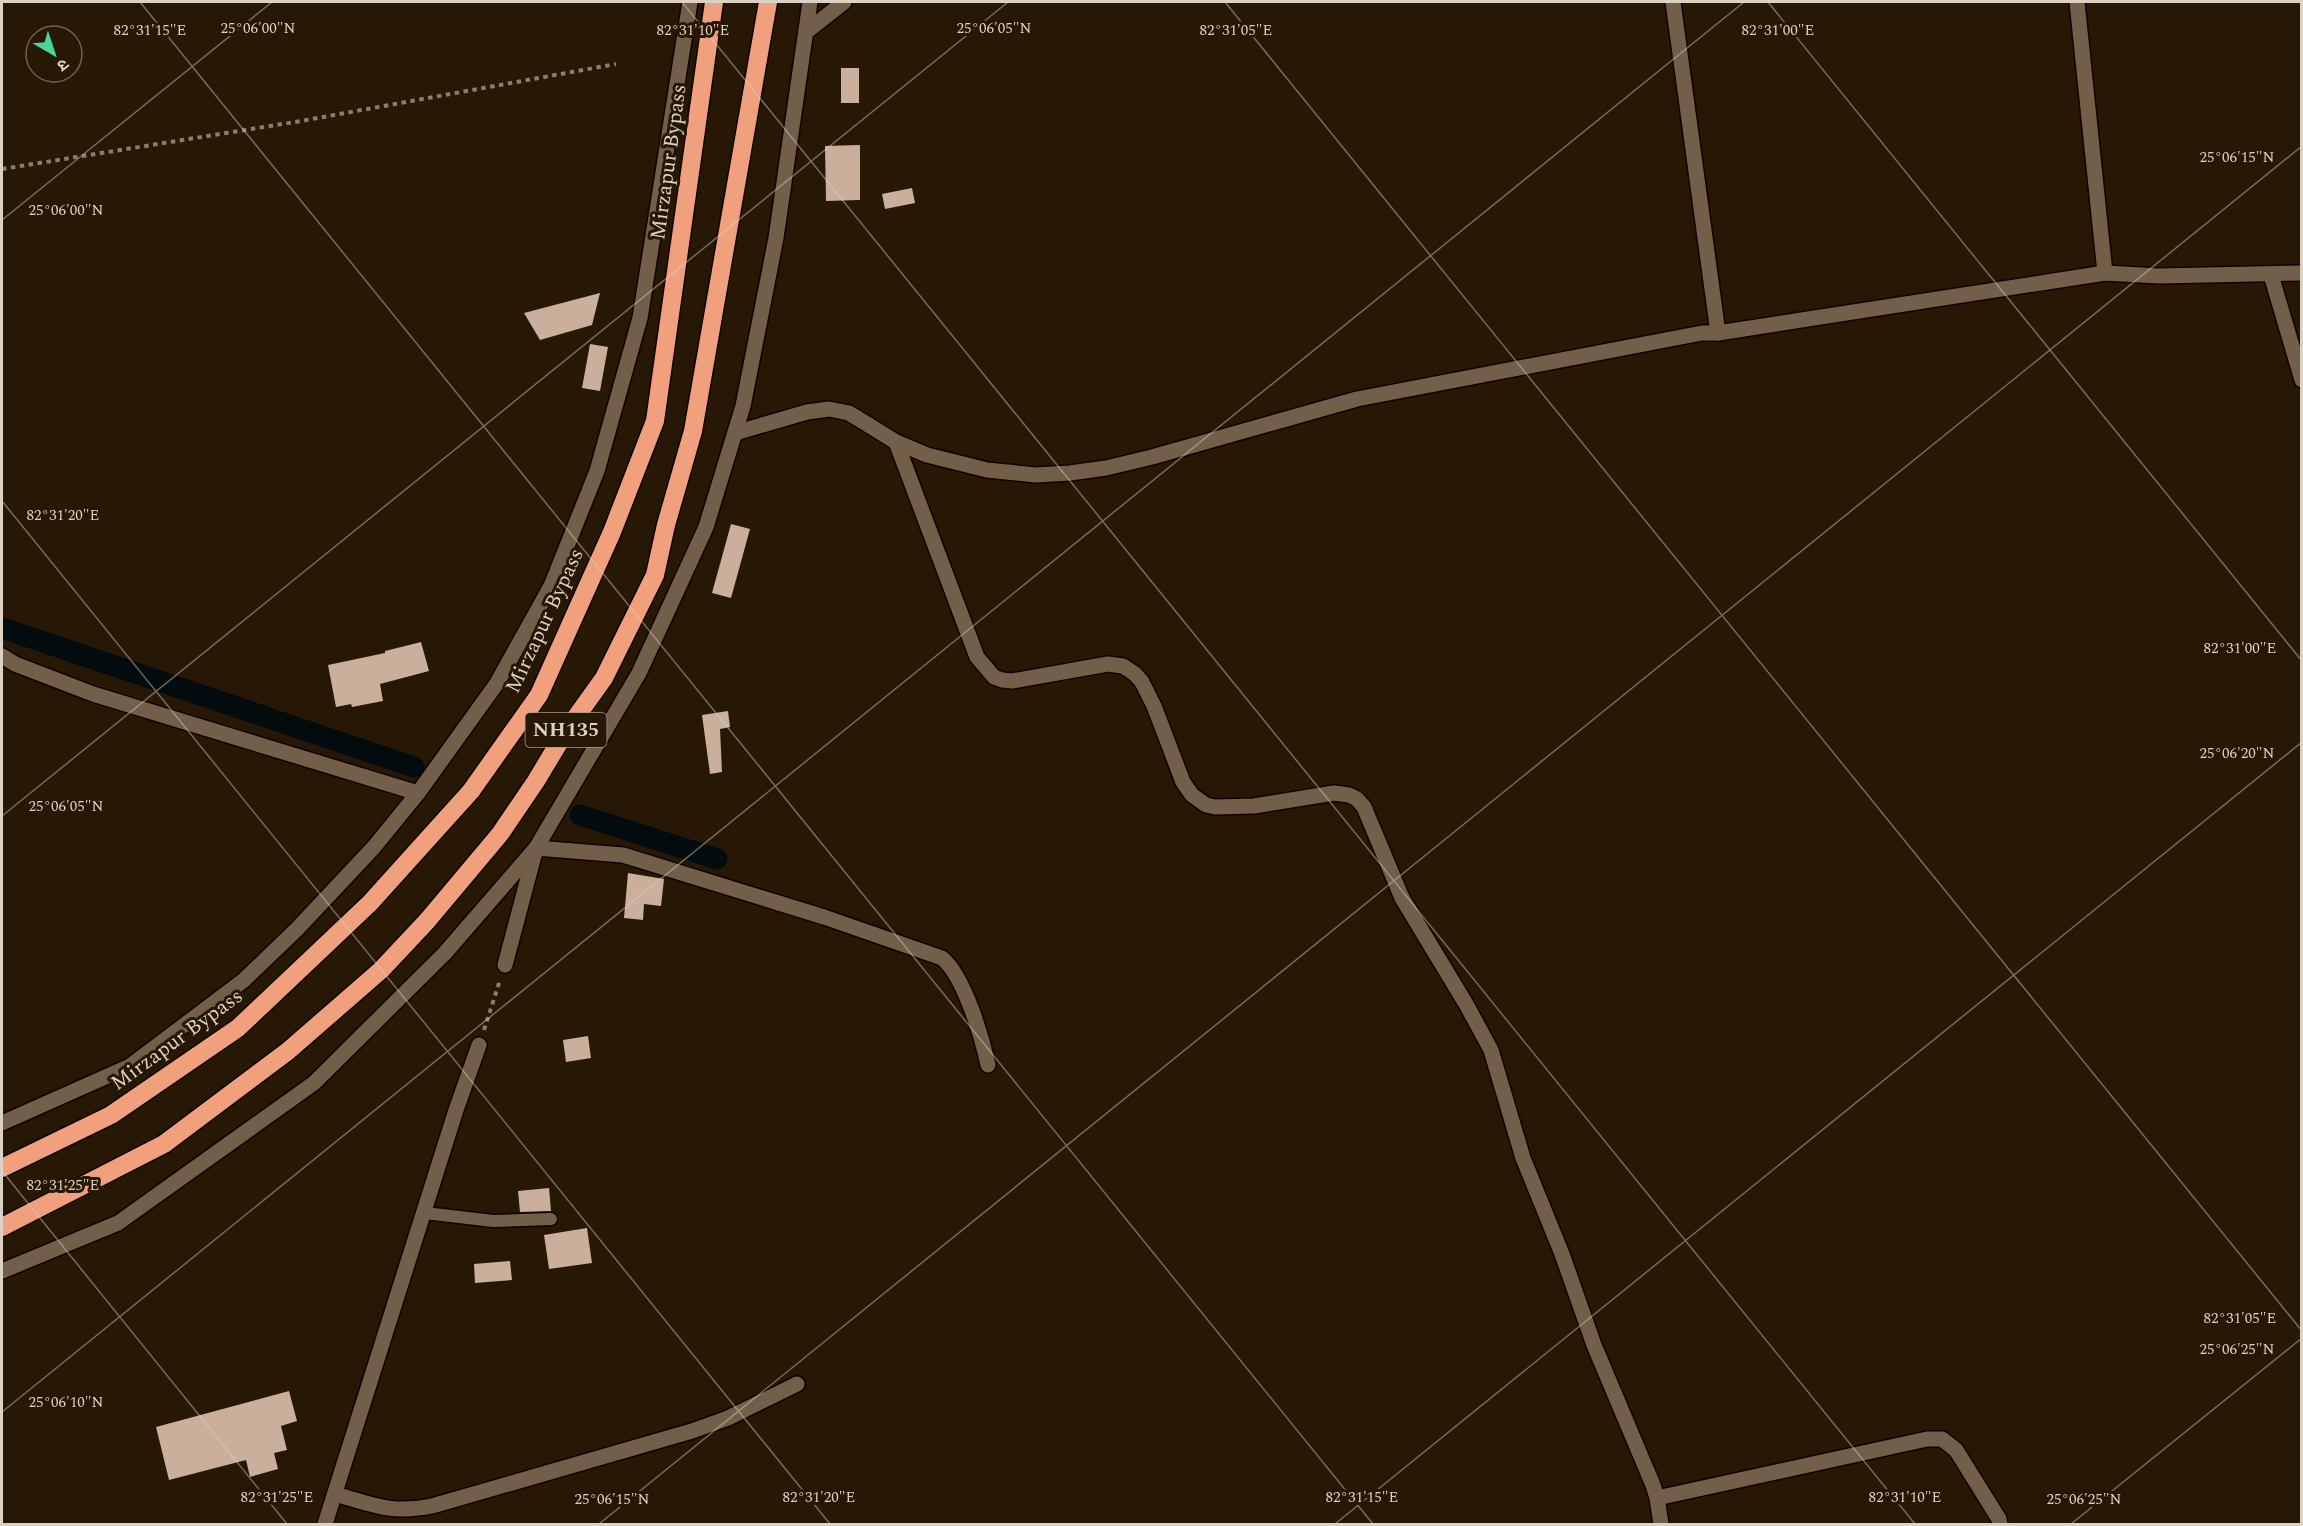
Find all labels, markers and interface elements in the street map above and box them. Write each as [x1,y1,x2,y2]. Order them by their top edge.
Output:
text: 25°06'00"N [221,17,296,40]
text: 25°06'05"N [957,17,1032,40]
text: 82°31'15"E [114,19,186,42]
text: 82°31'10"E [657,19,729,42]
text: 82°31'05"E [1200,19,1272,42]
text: 82°31'00"E [1742,19,1814,42]
north arrow [24,24,84,84]
text: उ [51,53,74,78]
street label: Mirzapur Bypass [642,82,696,242]
text: 25°06'15"N [2200,146,2275,169]
text: 25°06'00"N [29,199,104,222]
text: 82°31'20"E [27,504,99,527]
street label: Mirzapur Bypass [497,543,593,699]
text: 82°31'00"E [2204,637,2276,660]
road number: NH135 [526,713,606,747]
text: 25°06'20"N [2200,742,2275,765]
text: 25°06'05"N [29,795,104,818]
street label: Mirzapur Bypass [104,981,250,1099]
text: 82°31'25"E [27,1174,99,1197]
text: 82°31'05"E [2204,1307,2276,1330]
text: 25°06'25"N [2200,1338,2275,1361]
text: 25°06'10"N [29,1391,104,1414]
text: 82°31'25"E [241,1486,313,1509]
text: 82°31'20"E [783,1486,855,1509]
text: 82°31'15"E [1326,1486,1398,1509]
text: 82°31'10"E [1869,1486,1941,1509]
text: 25°06'15"N [575,1488,650,1511]
text: 25°06'25"N [2047,1488,2122,1511]

